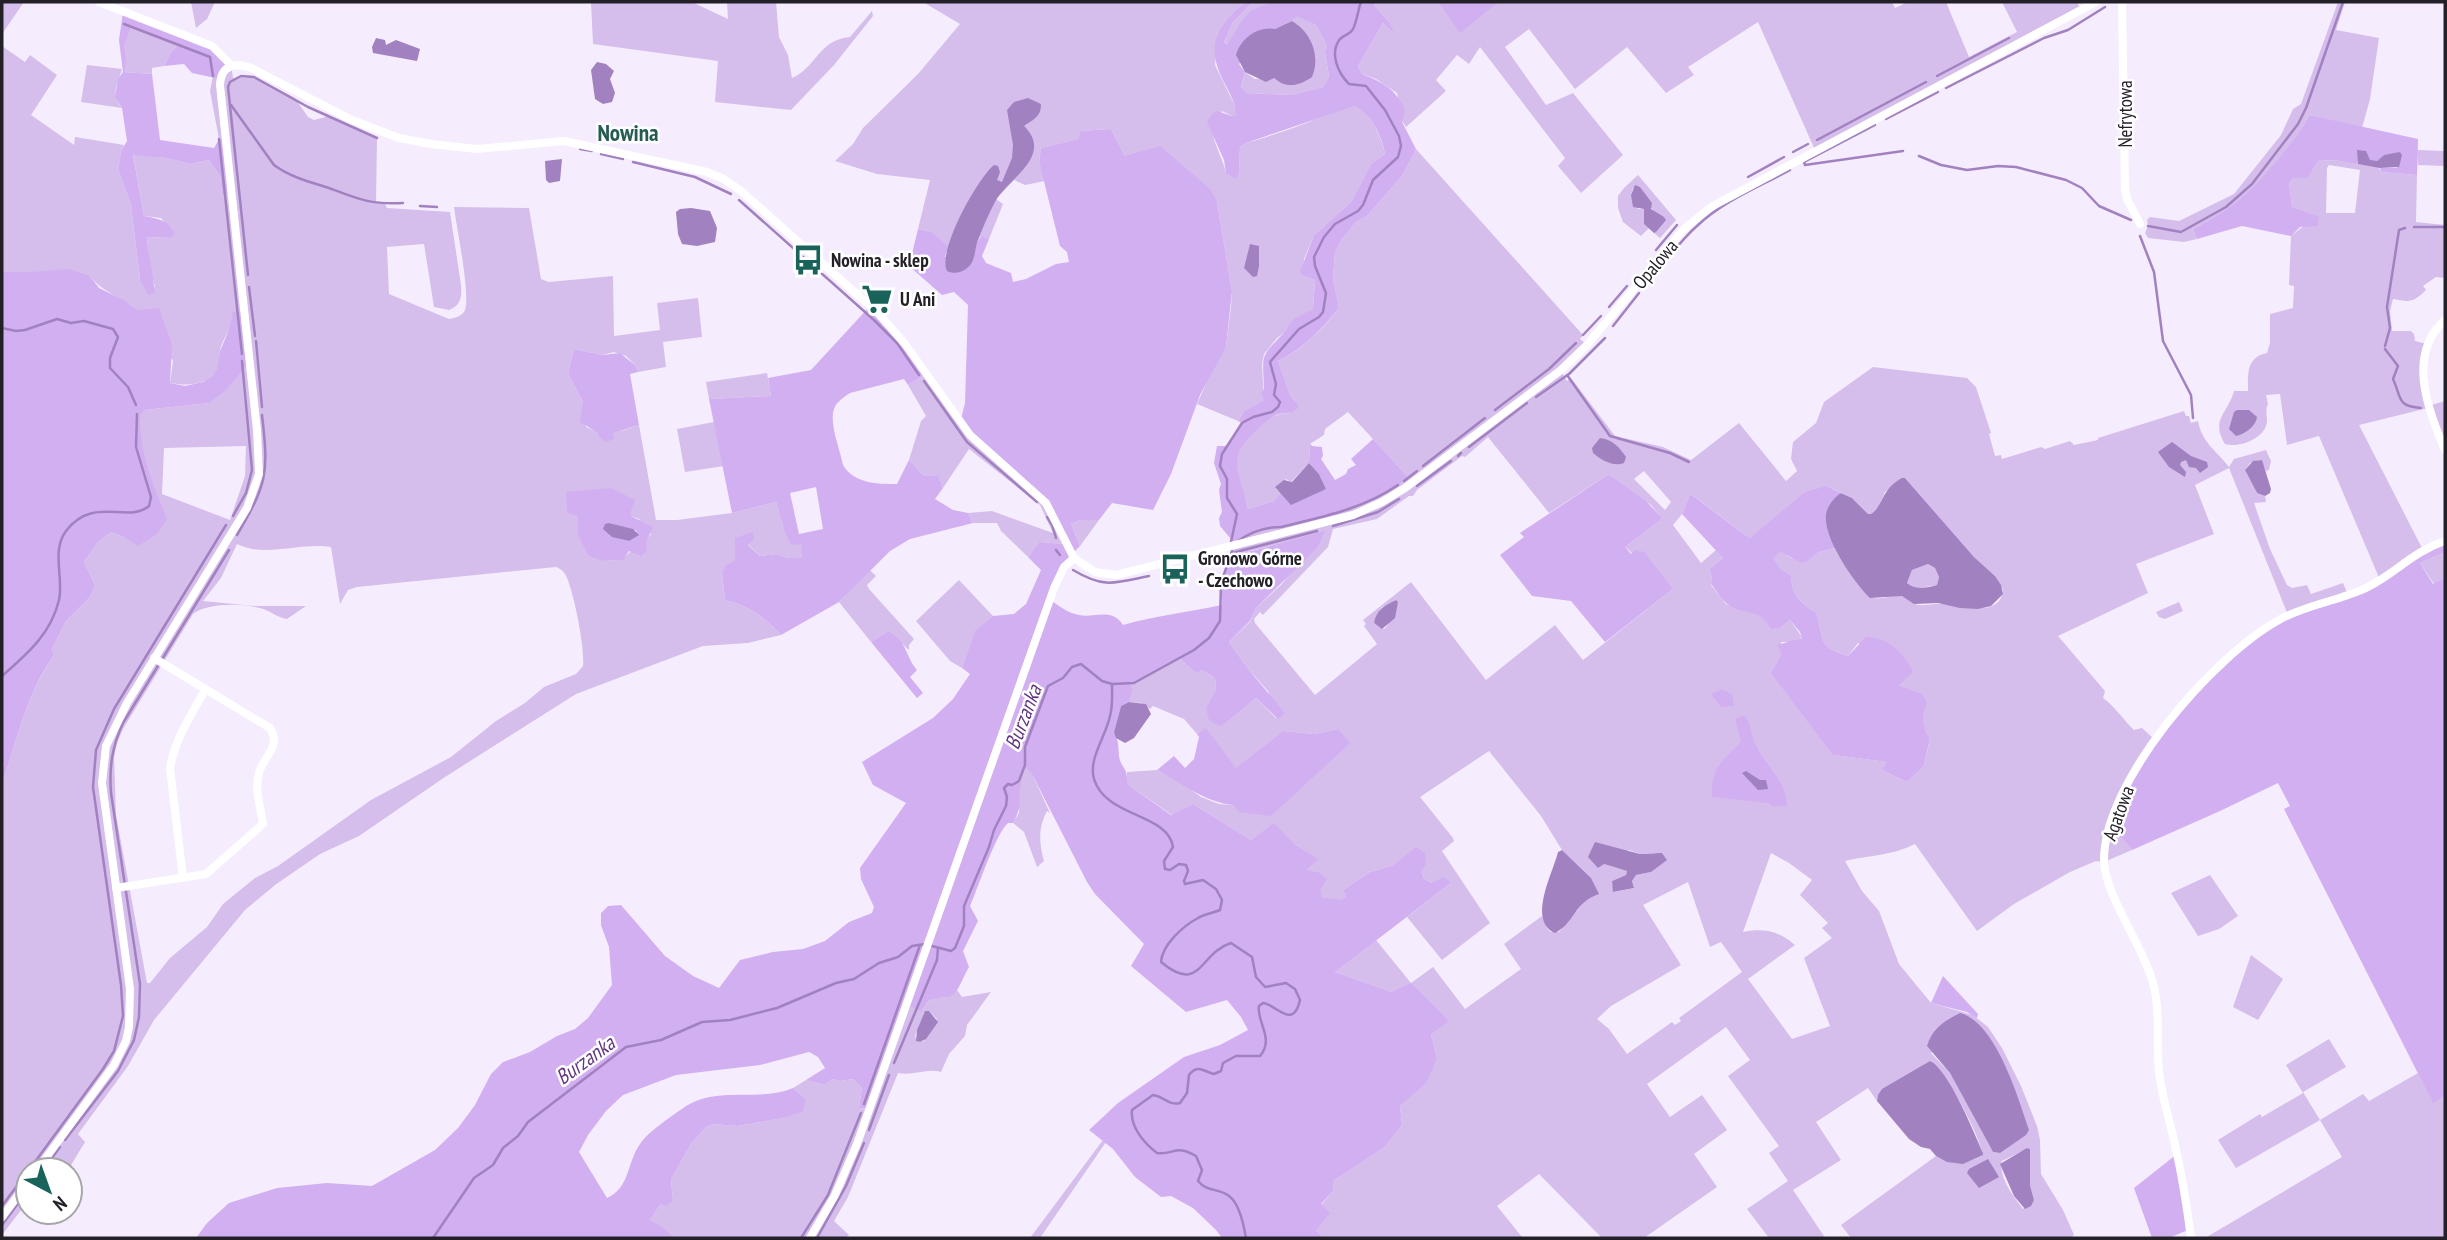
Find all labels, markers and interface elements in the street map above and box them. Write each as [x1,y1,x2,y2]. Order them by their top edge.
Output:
street label: Nefrytowa [2113,80,2137,148]
district label: Nowina [597,118,659,147]
street label: Opalowa [1627,234,1683,294]
bus stop icon: Nowina - sklep [791,243,825,277]
place label: Nowina - sklep [831,248,929,272]
supermarket icon: U Ani [860,282,894,316]
place label: U Ani [900,287,935,311]
place label: Gronowo Górne - Czechowo [1198,546,1302,592]
bus stop icon: Gronowo Górne - Czechowo [1158,552,1192,586]
water label: Burzanka [998,680,1048,753]
street label: Agatowa [2097,782,2139,844]
water label: Burzanka [550,1029,621,1090]
north arrow [14,1156,84,1226]
text: N [48,1191,72,1216]

